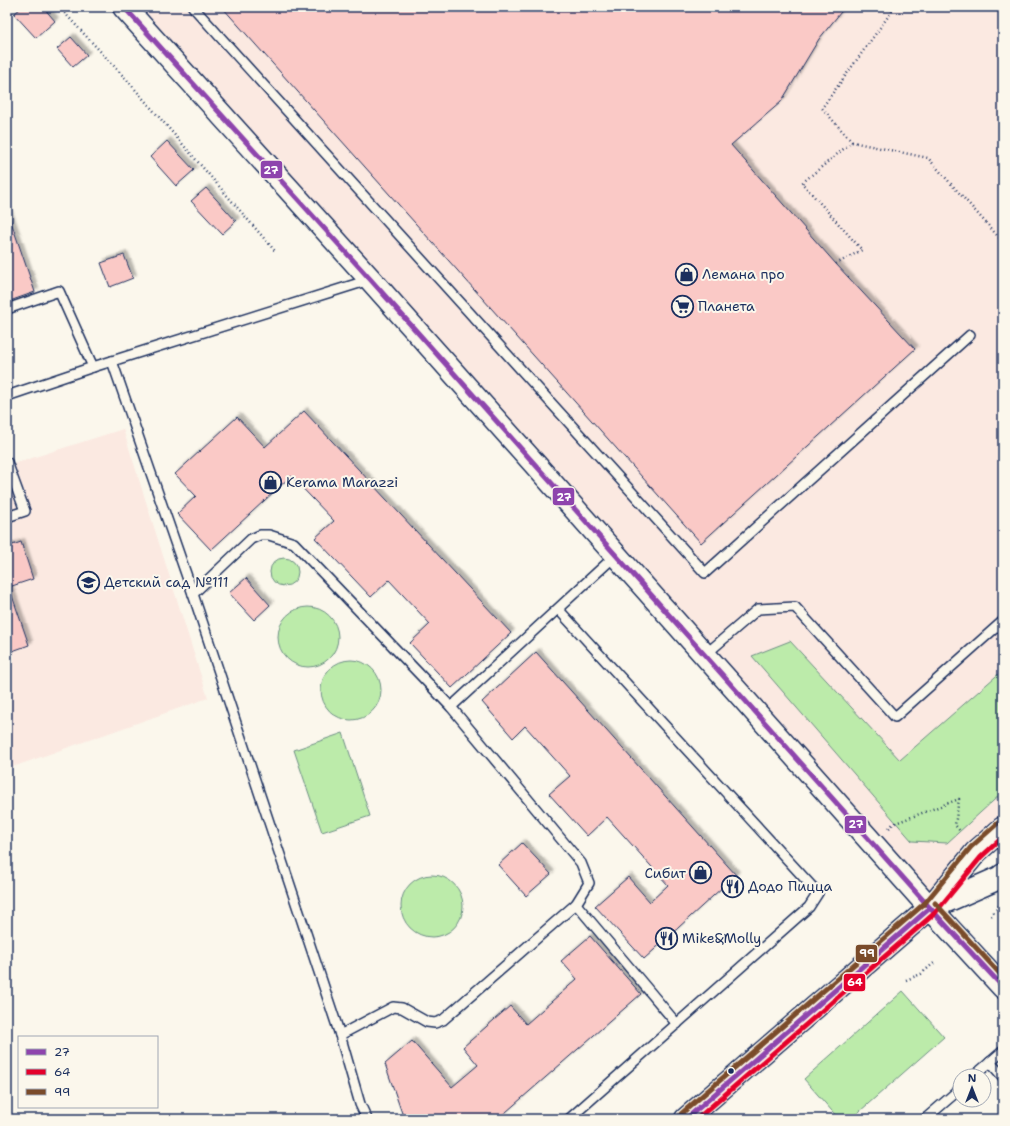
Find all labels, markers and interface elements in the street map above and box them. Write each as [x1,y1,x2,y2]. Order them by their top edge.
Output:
line badge: 27 [260,160,283,179]
text: 27 [264,163,279,178]
shop icon: Лемана про [673,261,699,287]
place label: Лемана про [702,265,785,283]
supermarket icon: Планета [669,293,695,319]
place label: Планета [698,297,755,315]
shop icon: Kerama Marazzi [257,469,283,495]
place label: Kerama Marazzi [286,473,398,491]
line badge: 27 [552,487,575,506]
text: 27 [557,490,572,505]
school or university icon: Детский сад №111 [76,569,102,595]
place label: Детский сад №111 [104,573,229,591]
line badge: 27 [844,815,867,834]
text: 27 [849,817,864,832]
shop icon: Сибит [688,860,714,886]
place label: Сибит [645,864,687,882]
restaurant icon: Додо Пицца [719,873,745,899]
place label: Додо Пицца [748,877,833,895]
restaurant icon: Mike&Molly [654,925,680,951]
place label: Mike&Molly [682,929,761,947]
line badge: 99 [855,944,878,963]
text: 99 [859,946,875,961]
line badge: 64 [843,973,866,992]
text: 64 [847,975,863,990]
legend [18,1036,158,1108]
text: 27 [54,1044,70,1060]
text: 64 [54,1064,70,1080]
unlabelled marker [726,1066,736,1076]
north arrow [952,1068,992,1108]
text: N [968,1071,977,1086]
text: 99 [54,1084,70,1100]

